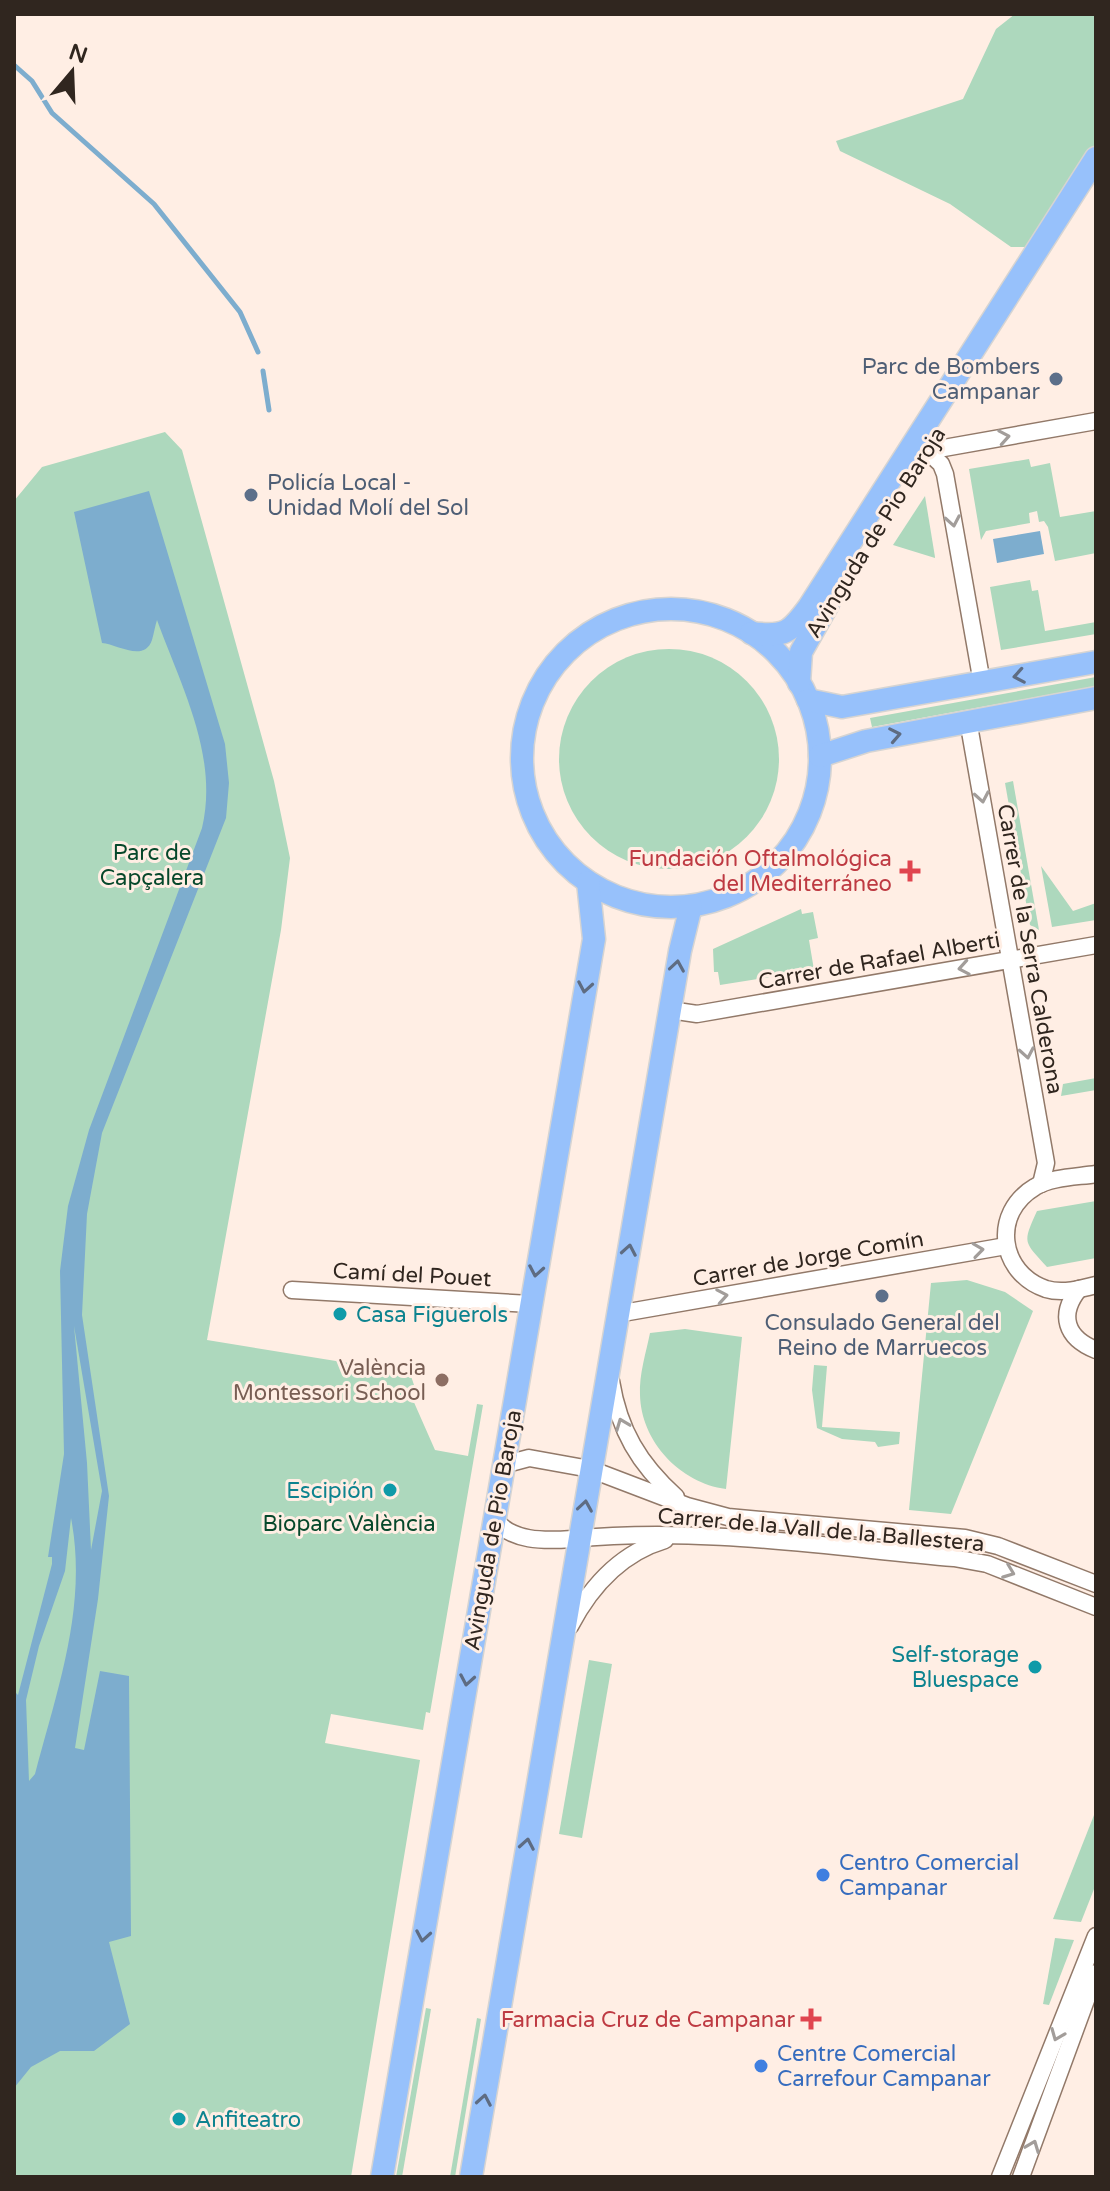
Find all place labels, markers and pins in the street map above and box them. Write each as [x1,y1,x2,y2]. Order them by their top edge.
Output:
place label: Parc de Bombers Campanar [862,354,1041,405]
marker: Parc de Bombers Campanar [1047,370,1065,388]
place label: Policía Local - Unidad Molí del Sol [267,470,469,521]
marker: Policía Local - Unidad Molí del Sol [242,486,260,504]
place label: Fundación Oftalmológica del Mediterráneo [628,846,892,897]
marker: Fundación Oftalmológica del Mediterráneo [899,860,921,882]
marker: Consulado General del Reino de Marruecos [873,1287,891,1305]
place label: Casa Figuerols [356,1302,508,1328]
marker: Casa Figuerols [331,1305,349,1323]
place label: Consulado General del Reino de Marruecos [764,1310,1000,1361]
place label: València Montessori School [233,1355,426,1406]
marker: València Montessori School [433,1371,451,1389]
place label: Escipión [286,1478,374,1504]
marker: Escipión [381,1481,399,1499]
place label: Self-storage Bluespace [892,1642,1019,1693]
marker: Self-storage Bluespace [1026,1658,1044,1676]
place label: Centro Comercial Campanar [839,1850,1019,1901]
marker: Centro Comercial Campanar [814,1866,832,1884]
place label: Farmacia Cruz de Campanar [501,2007,796,2033]
marker: Farmacia Cruz de Campanar [802,2010,820,2028]
place label: Centre Comercial Carrefour Campanar [777,2041,991,2092]
marker: Centre Comercial Carrefour Campanar [752,2057,770,2075]
place label: Anfiteatro [195,2107,301,2133]
marker: Anfiteatro [170,2110,188,2128]

